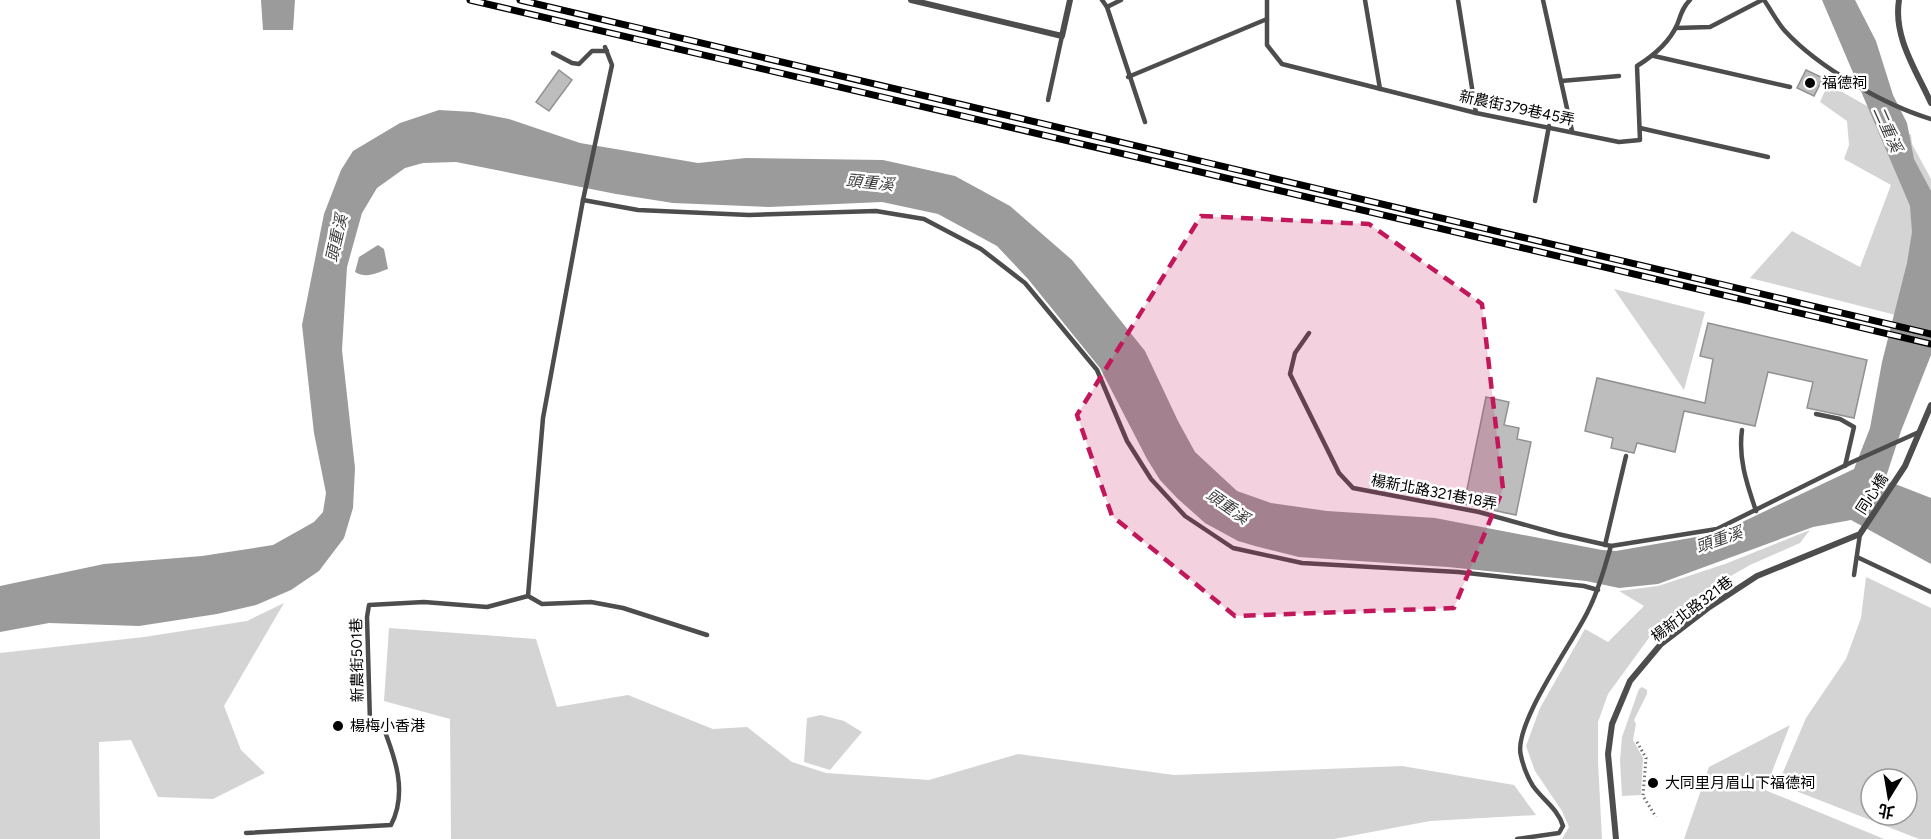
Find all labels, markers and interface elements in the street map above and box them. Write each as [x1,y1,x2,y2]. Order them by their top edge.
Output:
place label: 福德祠 [1822,74,1867,92]
marker: 福德祠 [1803,76,1817,90]
street label: 新農街379巷45弄 [1458,87,1576,129]
water label: 二重溪 [1869,103,1907,157]
water label: 頭重溪 [845,171,897,195]
water label: 頭重溪 [322,211,352,264]
street label: 同心橋 [1852,470,1892,518]
street label: 楊新北路321巷18弄 [1369,471,1499,513]
water label: 頭重溪 [1203,485,1254,529]
water label: 頭重溪 [1693,522,1747,556]
street label: 楊新北路321巷 [1648,572,1736,646]
street label: 新農街501巷 [347,618,367,702]
place label: 楊梅小香港 [350,717,425,735]
marker: 楊梅小香港 [331,719,345,733]
north arrow [1859,767,1919,827]
place label: 大同里月眉山下福德祠 [1665,774,1815,792]
marker: 大同里月眉山下福德祠 [1646,776,1660,790]
text: 北 [1877,800,1896,822]

